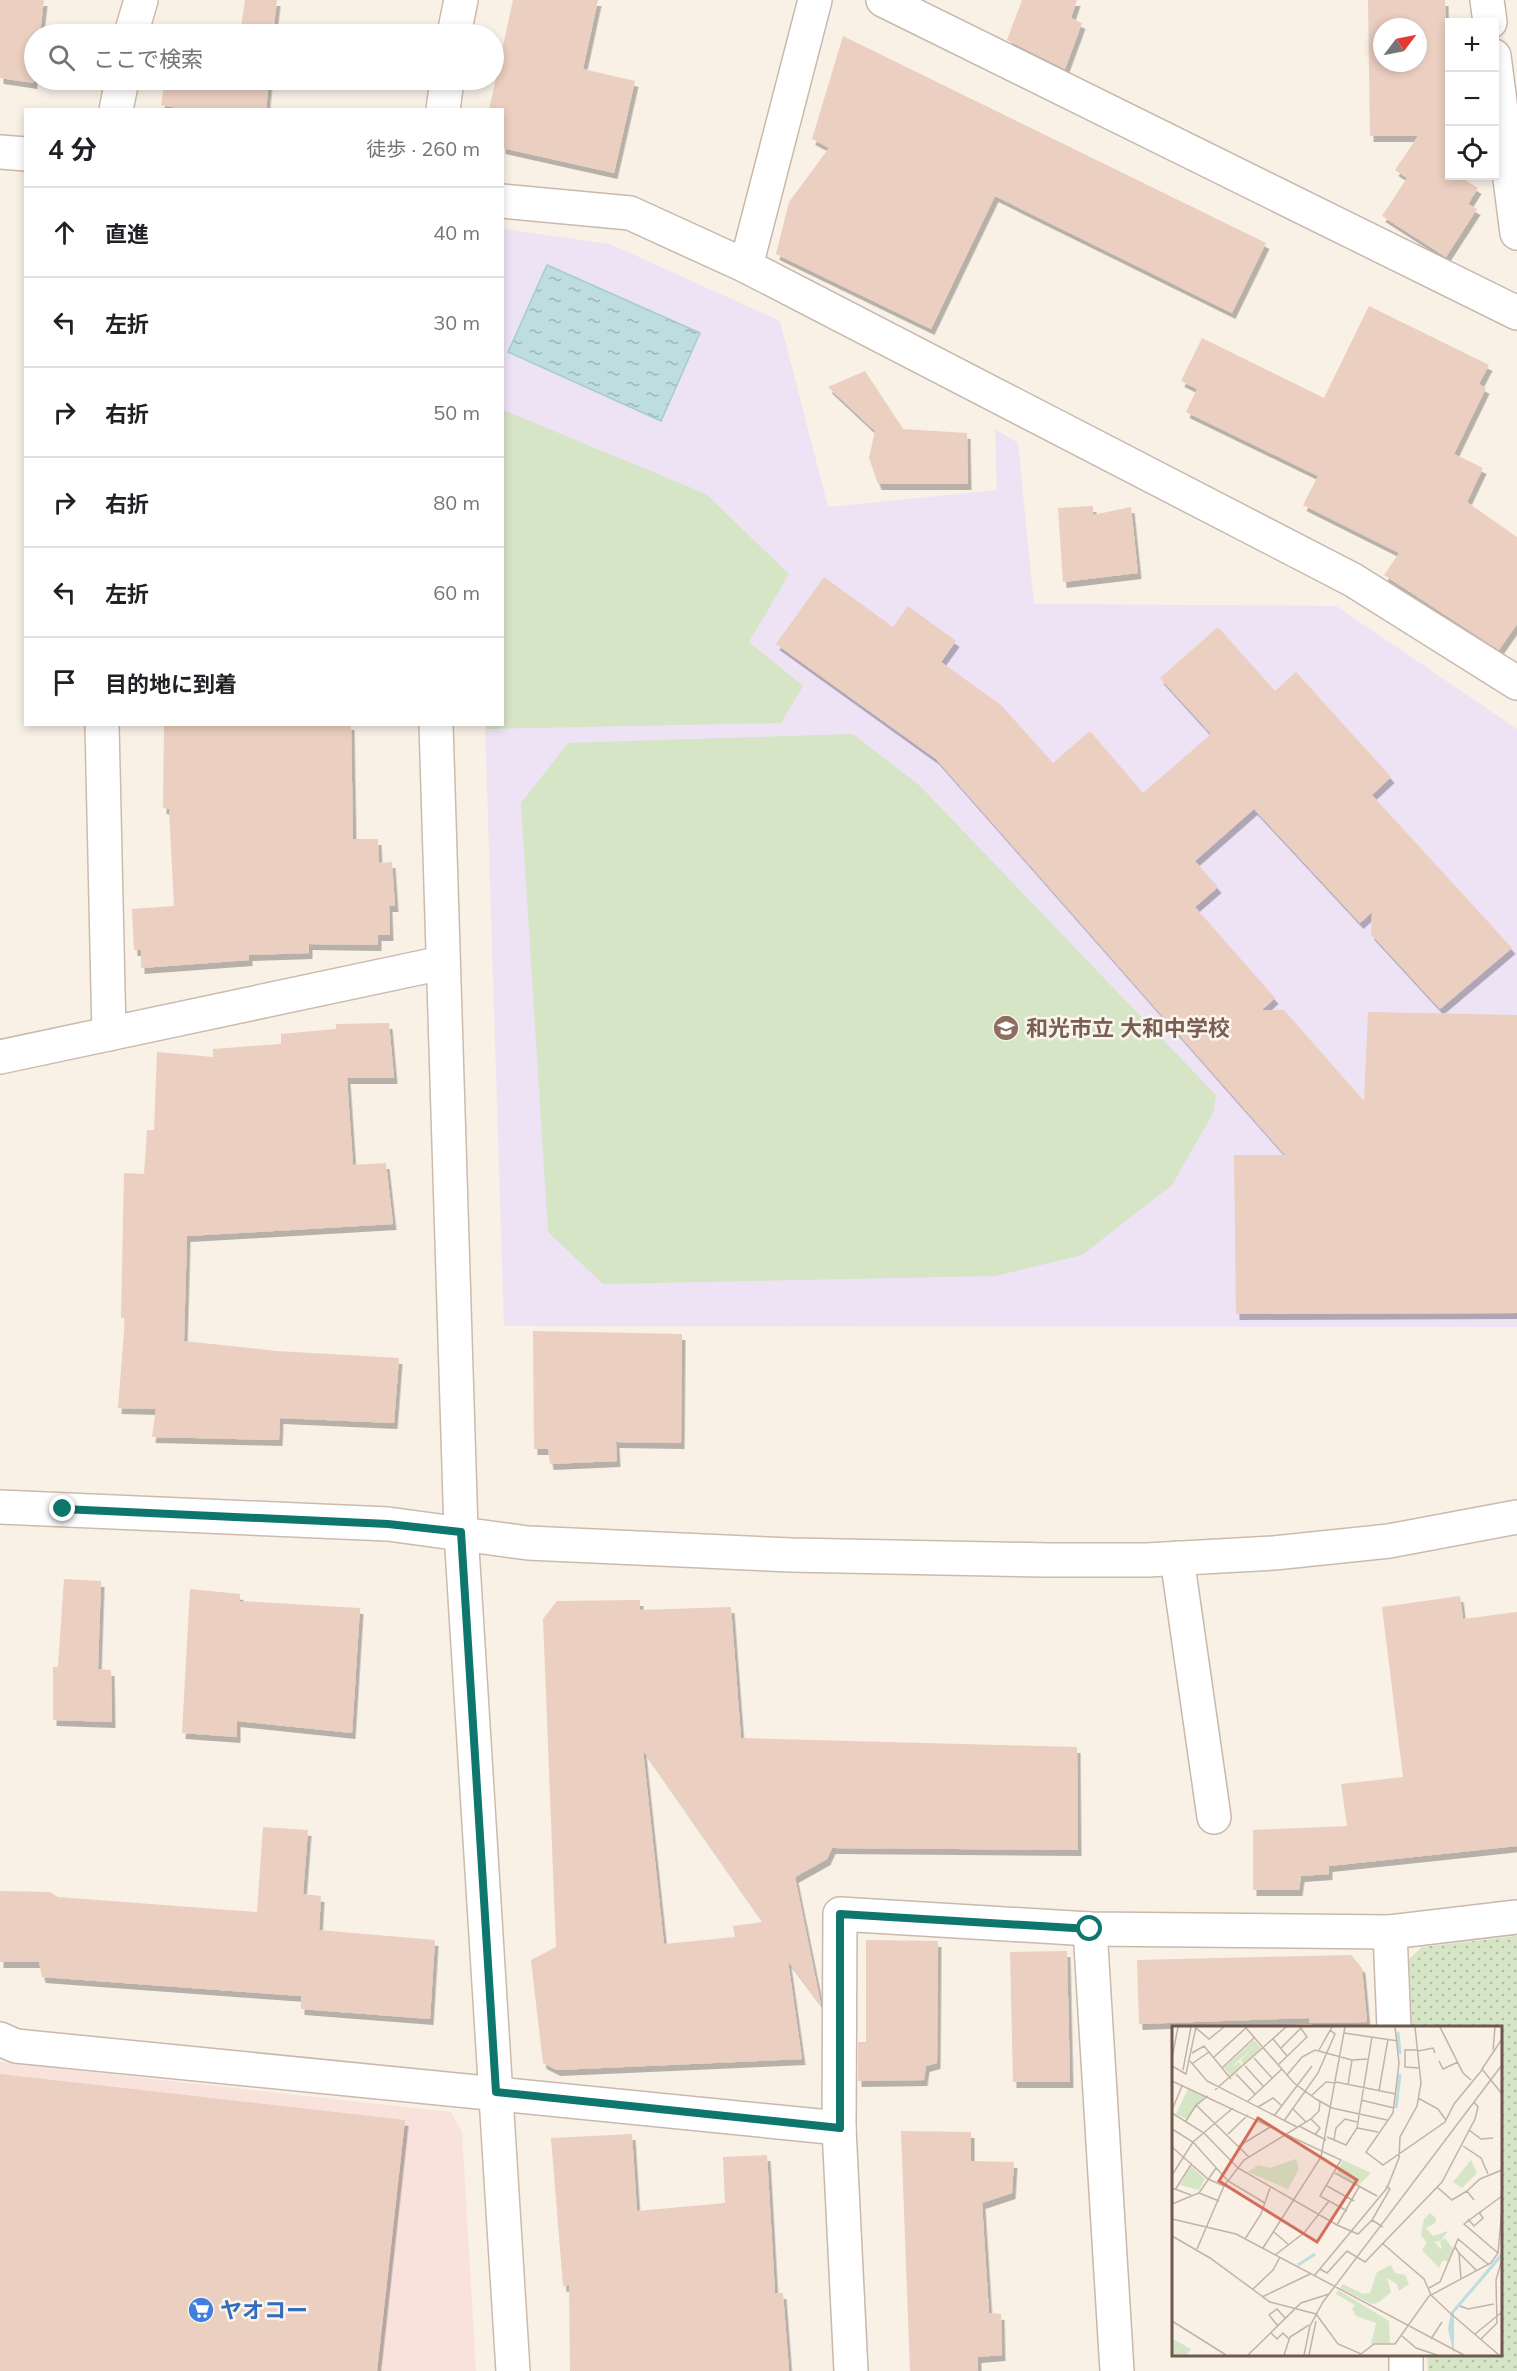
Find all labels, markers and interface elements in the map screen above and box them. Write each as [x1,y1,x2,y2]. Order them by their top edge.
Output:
north arrow [1373,18,1427,72]
map controls [1445,18,1499,180]
button: + [1445,18,1499,72]
search box [24,24,504,90]
icon: search [45,41,78,74]
text: ここで検索 [93,45,203,73]
button: − [1445,72,1499,126]
button: locate [1445,126,1499,180]
text: 4 分 [48,133,97,166]
text: 徒歩 · 260 m [366,136,480,161]
icon: ahead [48,216,81,249]
text: 直進 [105,220,149,248]
text: 40 m [433,220,480,245]
icon: left [48,306,81,339]
text: 左折 [105,310,149,338]
text: 30 m [433,310,480,335]
icon: right [48,396,81,429]
text: 右折 [105,400,149,428]
text: 50 m [433,400,480,425]
icon: right [48,486,81,519]
text: 右折 [105,490,149,518]
text: 80 m [433,490,480,515]
icon: left [48,576,81,609]
text: 左折 [105,580,149,608]
text: 60 m [433,580,480,605]
icon: arrive [48,666,81,699]
text: 目的地に到着 [105,670,237,698]
school or university icon: 和光市立 大和中学校 [991,1013,1021,1043]
place label: 和光市立 大和中学校 [1026,1014,1230,1042]
route end [49,1495,75,1521]
route start [1076,1915,1102,1941]
inset map [1172,2026,1502,2356]
supermarket icon: ヤオコー [186,2295,216,2325]
place label: ヤオコー [220,2296,308,2324]

